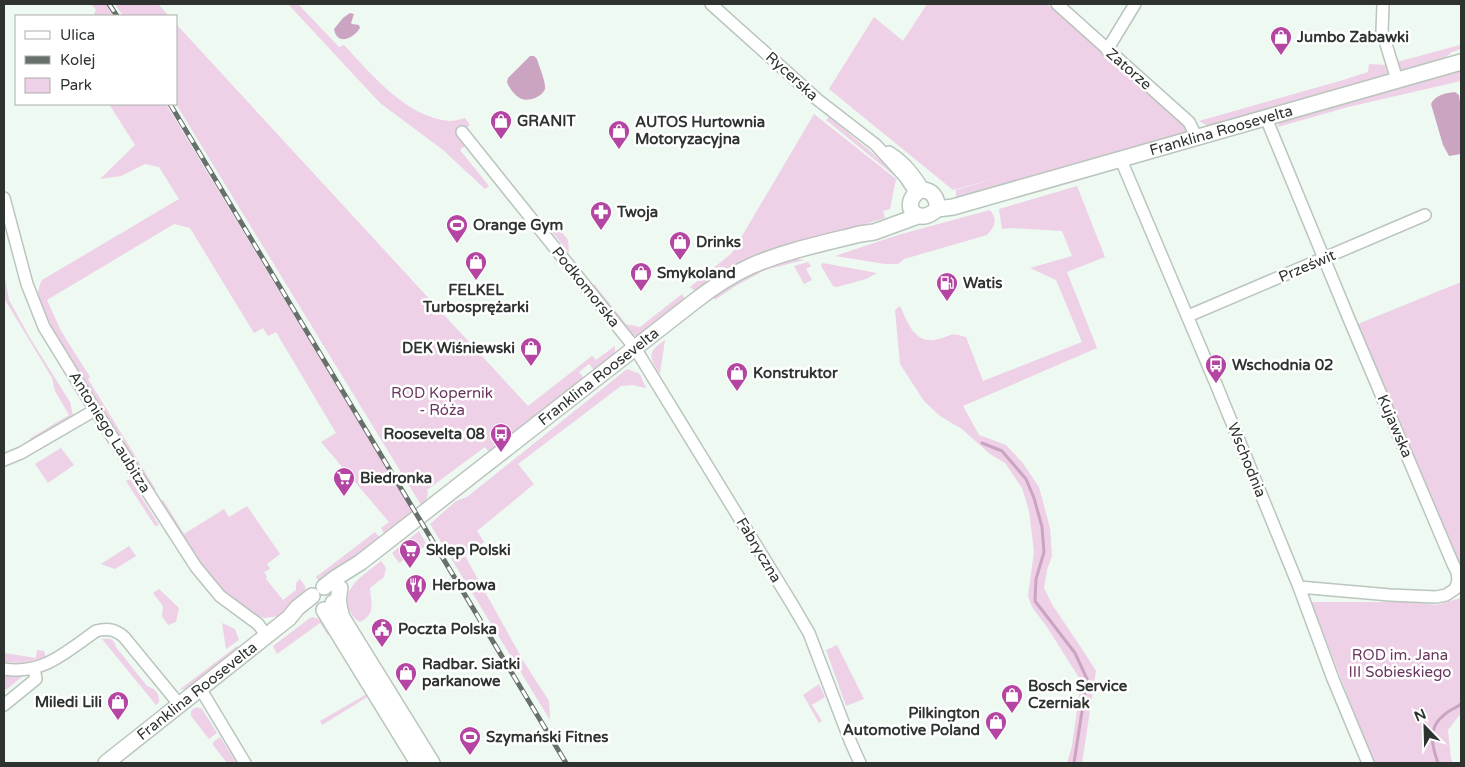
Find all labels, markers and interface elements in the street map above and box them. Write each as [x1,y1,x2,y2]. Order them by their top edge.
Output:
legend [15,15,178,105]
shop icon: Jumbo Zabawki [1269,25,1293,56]
text: Ulica [60,26,95,44]
place label: Jumbo Zabawki [1296,28,1409,46]
street label: Zatorze [1103,44,1155,94]
street label: Rycerska [762,48,822,104]
text: Kolej [60,51,95,69]
text: Park [60,76,92,94]
street label: Franklina Roosevelta [1148,101,1295,159]
shop icon: GRANIT [489,109,513,140]
place label: GRANIT [517,112,577,130]
place label: AUTOS Hurtownia Motoryzacyjna [635,113,765,149]
shop icon: AUTOS Hurtownia Motoryzacyjna [607,119,631,150]
pharmacy icon: Twoja [589,200,613,231]
place label: Twoja [616,203,658,222]
sports icon: Orange Gym [445,213,469,244]
place label: Orange Gym [473,216,563,235]
shop icon: Drinks [668,230,692,261]
place label: Drinks [696,233,741,251]
street label: Podkomorska [548,243,624,331]
street label: Prześwit [1276,246,1338,286]
shop icon: FELKEL Turbosprężarki [464,250,488,281]
shop icon: Smykoland [629,261,653,292]
place label: Smykoland [657,264,736,283]
fuel station icon: Watis [935,271,959,302]
place label: Watis [963,274,1002,292]
place label: FELKEL Turbosprężarki [422,281,529,317]
street label: Franklina Roosevelta [535,324,662,429]
shop icon: DEK Wiśniewski [519,336,543,367]
place label: DEK Wiśniewski [402,339,515,357]
bus stop icon: Wschodnia 02 [1204,353,1228,384]
place label: Wschodnia 02 [1232,356,1334,374]
shop icon: Konstruktor [725,361,749,392]
place label: Konstruktor [753,364,838,382]
street label: Antoniego Laubitza [65,368,155,496]
park label: ROD Kopernik - Róża [391,384,493,419]
street label: Kujawska [1374,392,1416,460]
street label: Wschodnia [1224,420,1270,500]
bus stop icon: Roosevelta 08 [489,422,513,453]
place label: Roosevelta 08 [383,425,486,443]
supermarket icon: Biedronka [332,466,356,497]
place label: Biedronka [360,469,432,487]
street label: Fabryczna [733,514,785,586]
supermarket icon: Sklep Polski [398,538,422,569]
place label: Sklep Polski [426,541,511,560]
restaurant icon: Herbowa [404,573,428,604]
place label: Herbowa [432,576,496,594]
public building icon: Poczta Polska [370,617,394,648]
place label: Poczta Polska [398,620,497,638]
street label: Franklina Roosevelta [133,638,261,744]
park label: ROD im. Jana III Sobieskiego [1349,646,1451,681]
place label: Radbar. Siatki parkanowe [422,655,520,691]
shop icon: Radbar. Siatki parkanowe [394,661,418,692]
place label: Bosch Service Czerniak [1028,677,1128,712]
shop icon: Bosch Service Czerniak [1000,683,1024,714]
shop icon: Miledi Lili [106,690,130,721]
place label: Miledi Lili [35,693,102,711]
north arrow [1400,702,1450,752]
place label: Pilkington Automotive Poland [843,704,980,739]
text: N [1412,705,1429,726]
shop icon: Pilkington Automotive Poland [984,710,1008,741]
sports icon: Szymański Fitnes [458,725,482,756]
place label: Szymański Fitnes [486,728,608,747]

